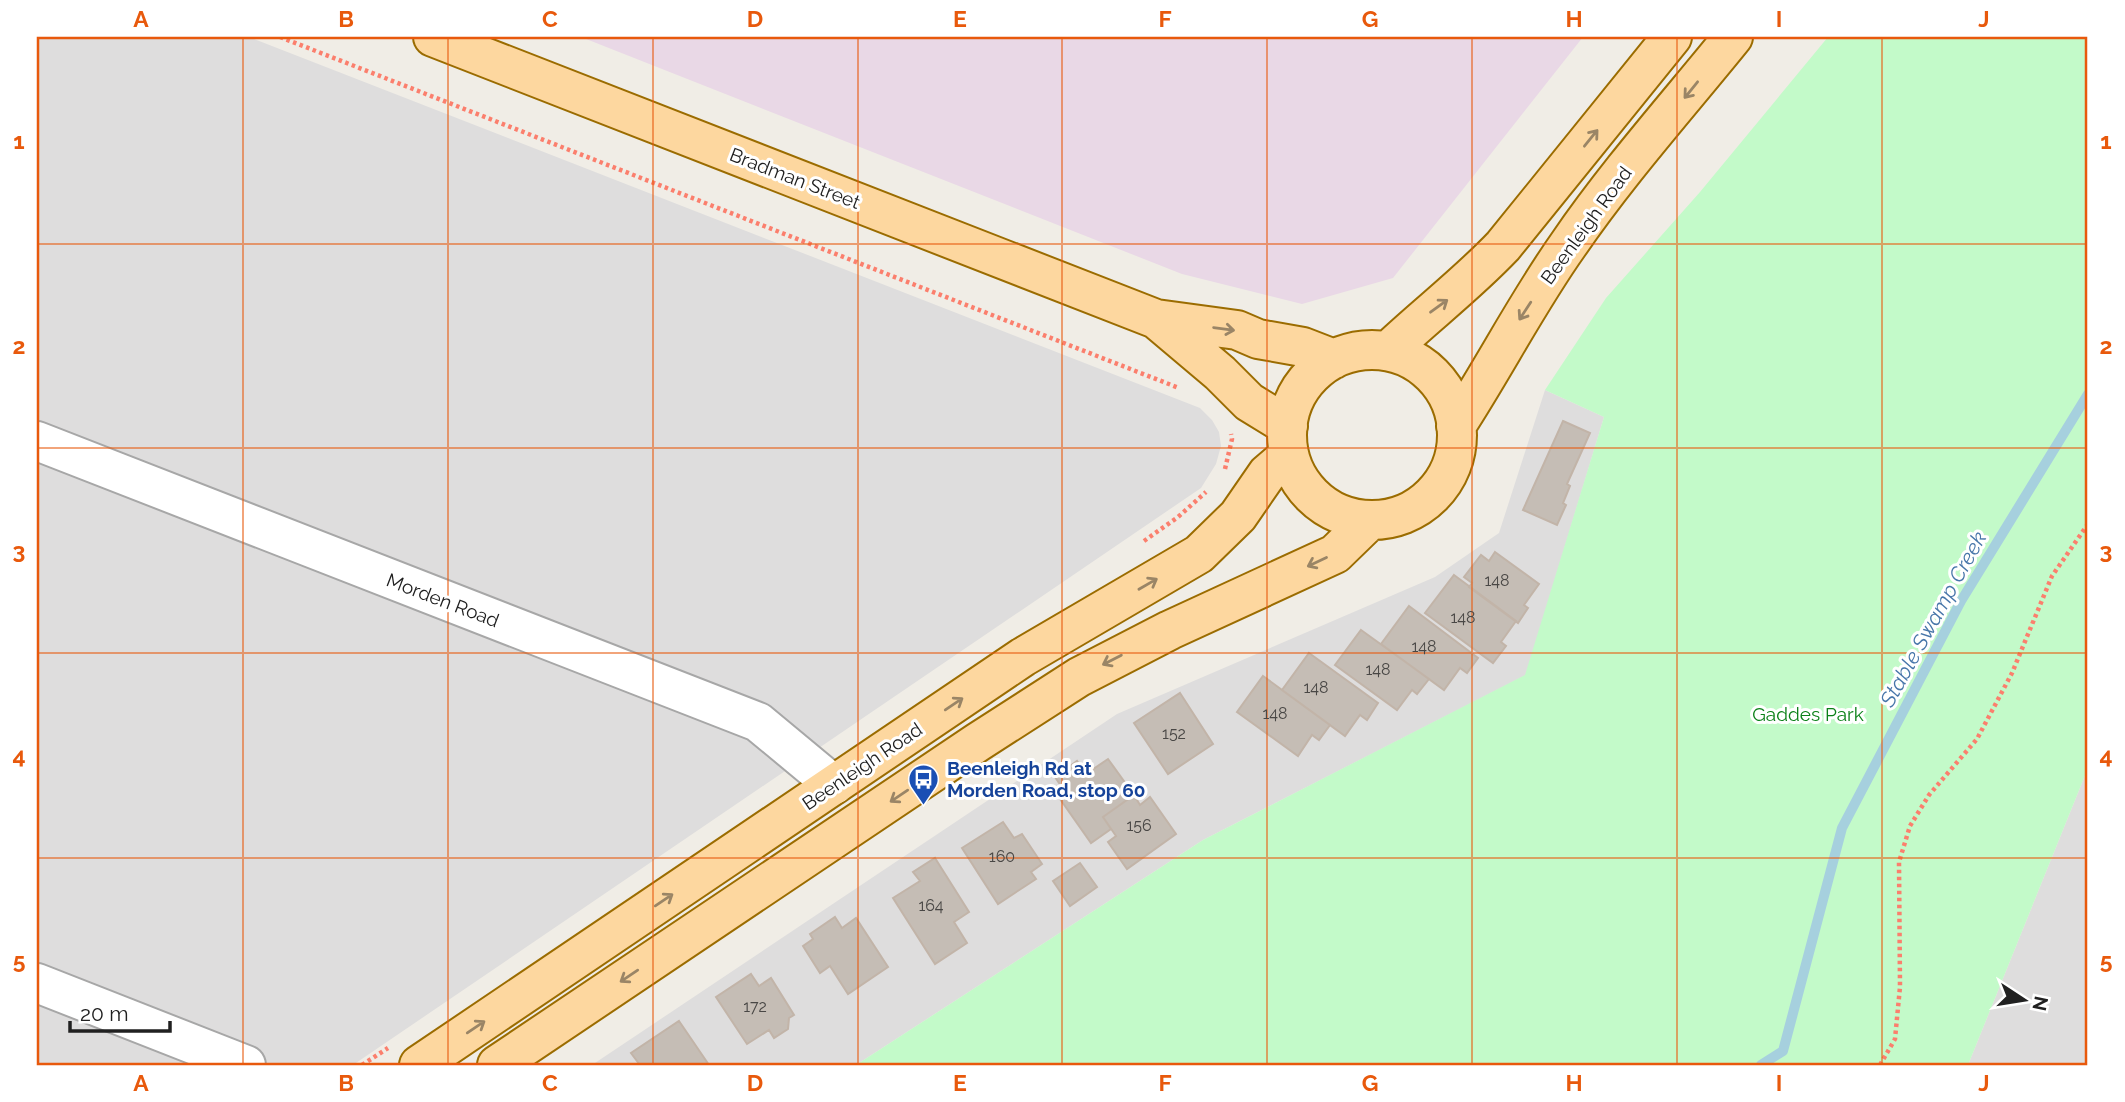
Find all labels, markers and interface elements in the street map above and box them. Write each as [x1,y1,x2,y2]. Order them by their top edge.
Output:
text: A [133,5,149,32]
text: B [338,5,354,32]
text: C [542,5,558,32]
text: D [747,5,763,32]
text: E [953,5,967,32]
text: F [1158,5,1172,32]
text: G [1362,5,1378,32]
text: H [1565,5,1583,32]
text: I [1776,5,1782,32]
text: J [1978,5,1990,32]
one-way arrow [1683,80,1698,98]
text: 1 [13,127,25,154]
text: 1 [2100,127,2112,154]
one-way arrow [1583,129,1599,147]
street label: Bradman Street [727,143,864,213]
street label: Beenleigh Road [1536,162,1636,288]
one-way arrow [1429,299,1448,313]
one-way arrow [1517,301,1532,320]
one-way arrow [1212,322,1235,335]
text: 2 [13,332,25,359]
text: 2 [2100,332,2112,359]
water label: Stable Swamp Creek [1874,527,1992,712]
text: 3 [13,537,25,564]
text: 3 [2100,537,2112,564]
one-way arrow [1307,556,1328,569]
street label: Morden Road [384,568,502,632]
house number: 148 [1484,571,1510,590]
one-way arrow [1137,577,1157,591]
house number: 148 [1450,608,1476,627]
house number: 148 [1411,637,1437,656]
one-way arrow [1102,654,1123,667]
house number: 148 [1365,660,1391,679]
house number: 148 [1303,678,1329,697]
one-way arrow [944,697,963,711]
park label: Gaddes Park [1752,703,1864,725]
house number: 148 [1262,704,1288,723]
street label: Beenleigh Road [798,718,926,814]
house number: 152 [1162,724,1186,743]
text: 4 [12,742,26,769]
text: 4 [2099,742,2113,769]
place label: Beenleigh Rd at Morden Road, stop 60 [947,757,1145,801]
bus stop icon: Beenleigh Rd at Morden Road, stop 60 [907,762,941,806]
one-way arrow [890,789,910,803]
house number: 156 [1126,816,1152,835]
house number: 160 [989,847,1015,866]
one-way arrow [654,892,673,907]
house number: 164 [918,896,944,915]
text: 5 [13,947,26,974]
text: 5 [2100,947,2113,974]
north arrow [1988,965,2058,1036]
one-way arrow [620,969,639,984]
scale bar [70,990,170,1034]
text: N [2028,994,2053,1013]
house number: 172 [743,997,767,1016]
text: 20 m [80,1001,128,1026]
one-way arrow [466,1020,485,1034]
text: A [133,1069,149,1096]
text: B [338,1069,354,1096]
text: C [542,1069,558,1096]
text: D [747,1069,763,1096]
text: E [953,1069,967,1096]
text: F [1158,1069,1172,1096]
text: G [1362,1069,1378,1096]
text: H [1565,1069,1583,1096]
text: I [1776,1069,1782,1096]
text: J [1978,1069,1990,1096]

